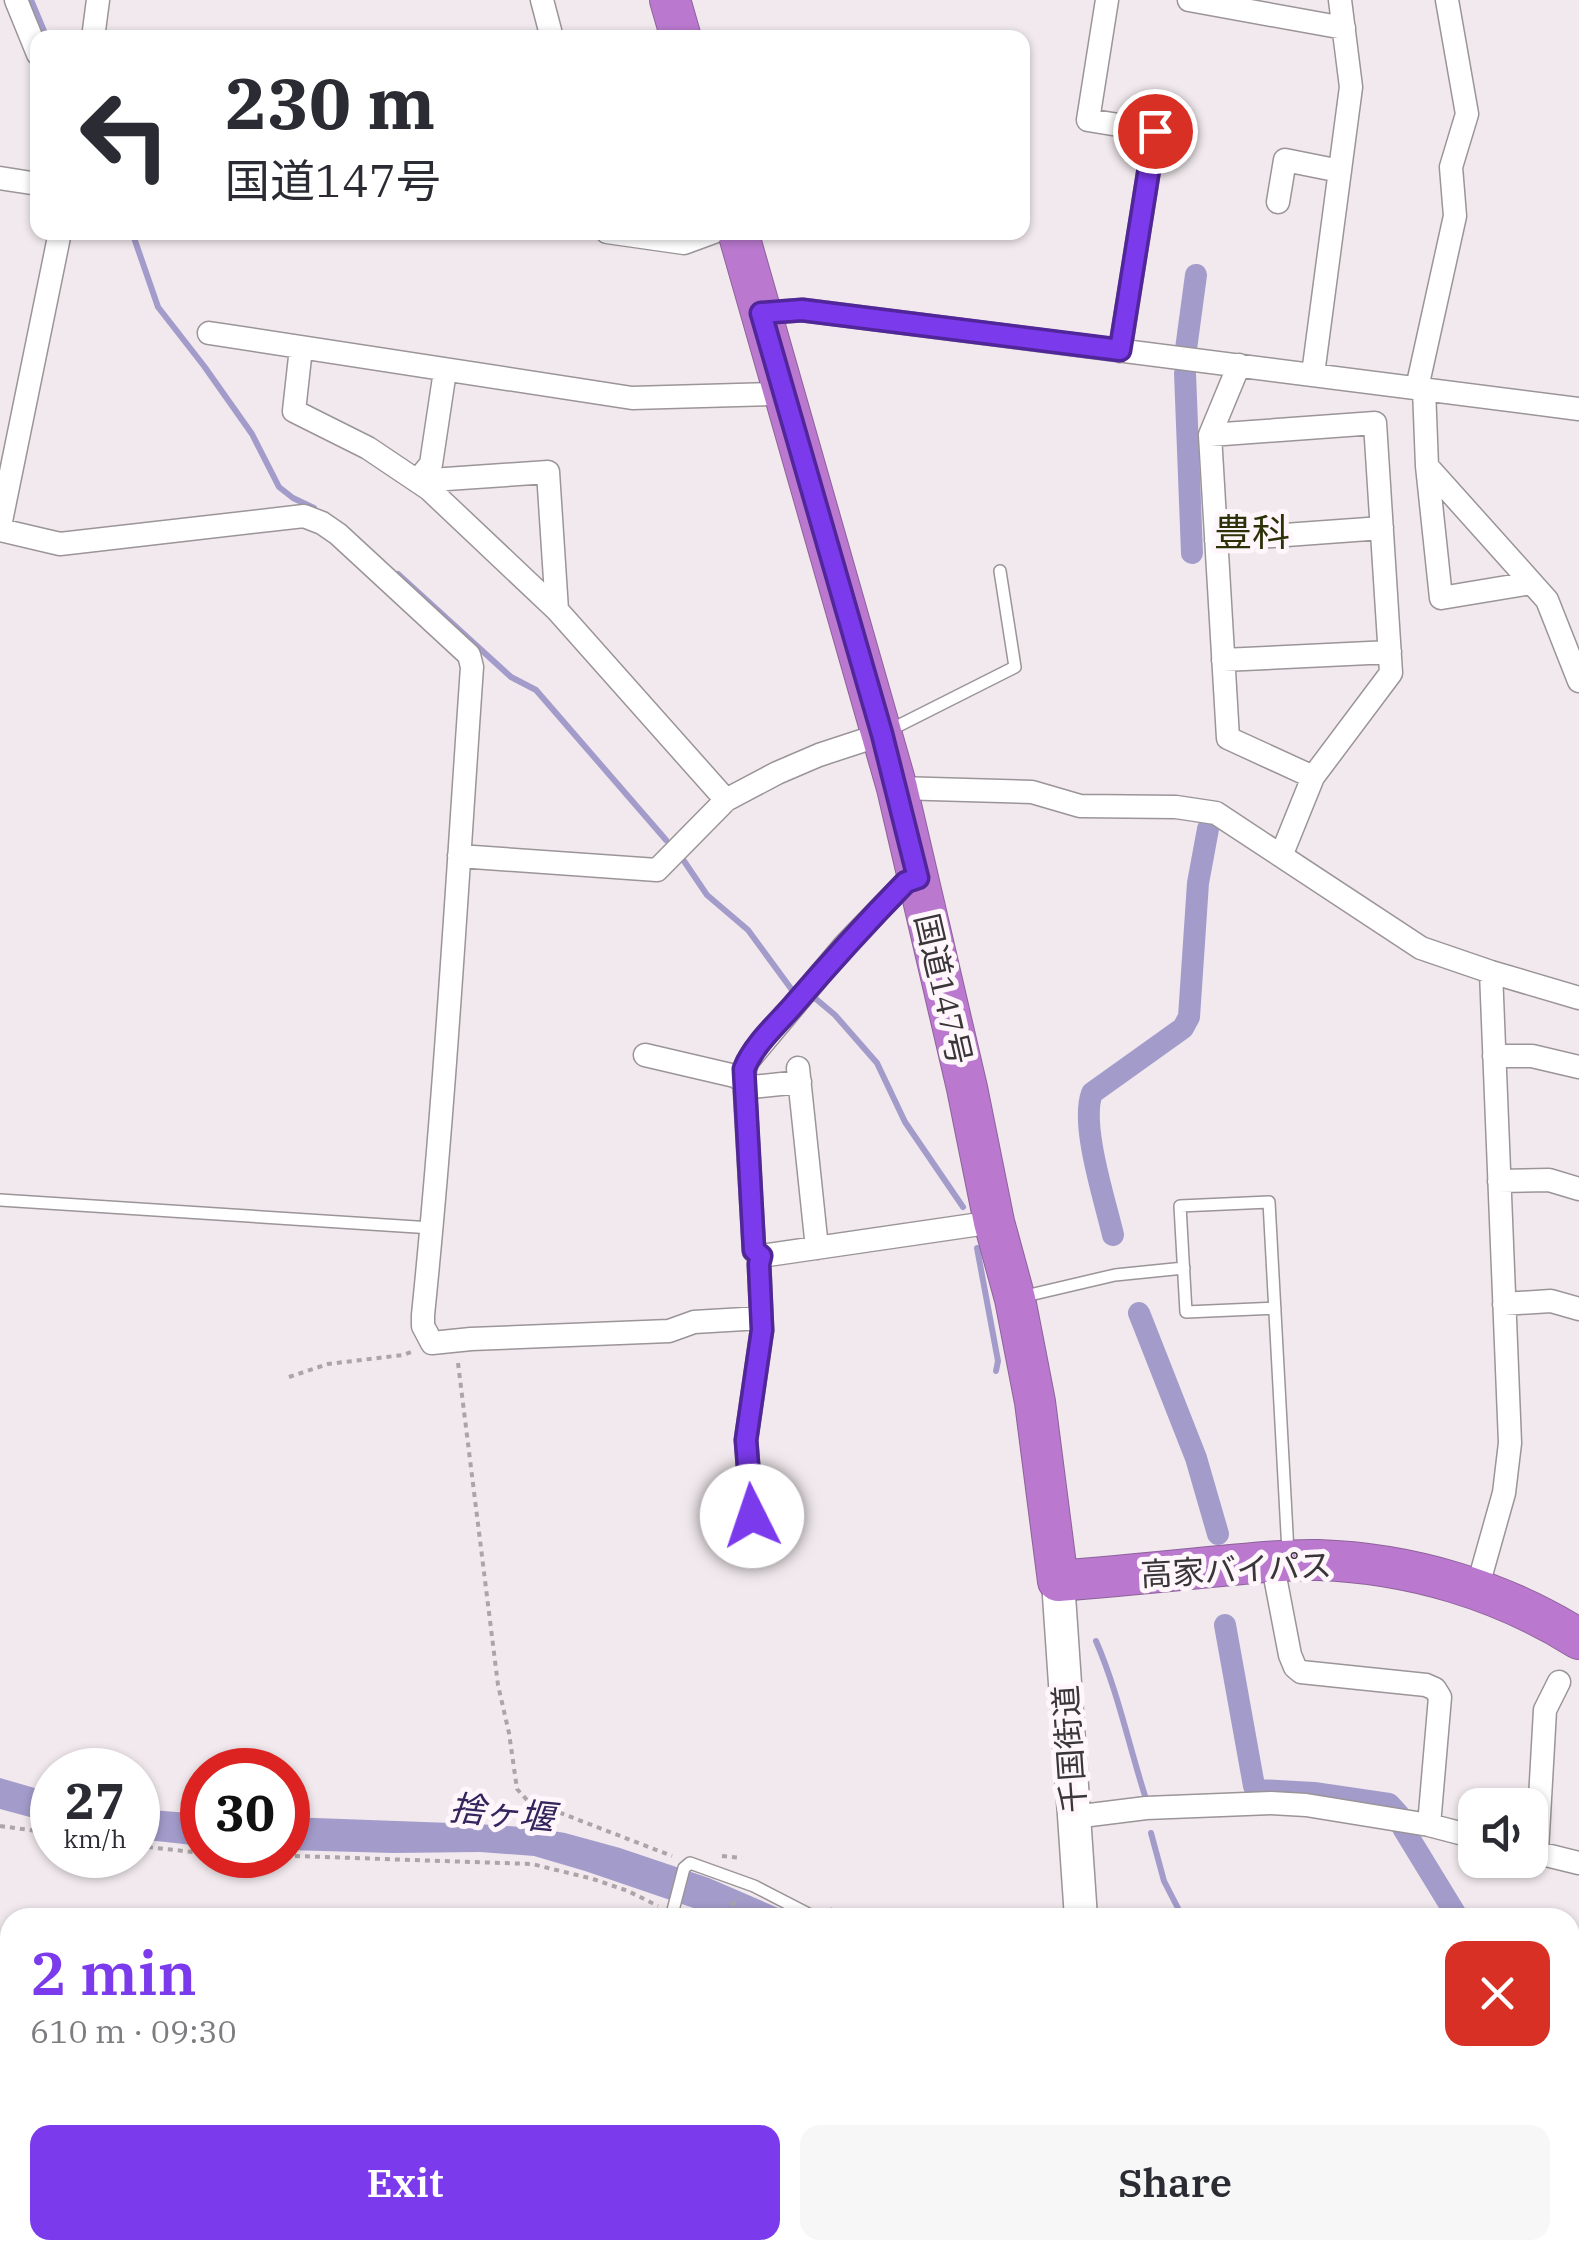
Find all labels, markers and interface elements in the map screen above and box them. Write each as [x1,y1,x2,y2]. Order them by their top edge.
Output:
text: 230 m [225,57,435,148]
icon: left [60,70,190,200]
pin [1113,89,1198,174]
icon: arrive [1128,104,1183,159]
text: 国道147号 [225,151,441,209]
district label: 豊科 [1214,507,1290,556]
street label: 国道147号 [906,909,982,1069]
position arrow [700,1464,804,1568]
street label: 高家バイパス [1139,1543,1333,1595]
street label: 千国街道 [1044,1684,1094,1814]
speed limit sign: 30 [180,1748,310,1878]
text: 27 [65,1768,125,1833]
water label: 捨ヶ堰 [447,1784,563,1841]
map controls [1458,1788,1548,1878]
button: sound [1458,1788,1548,1878]
text: km/h [63,1822,127,1855]
text: 2 min [30,1933,197,2012]
button: close [1445,1941,1550,2046]
text: 610 m · 09:30 [30,2010,237,2052]
button: Exit [30,2125,780,2240]
button: Share [800,2125,1550,2240]

